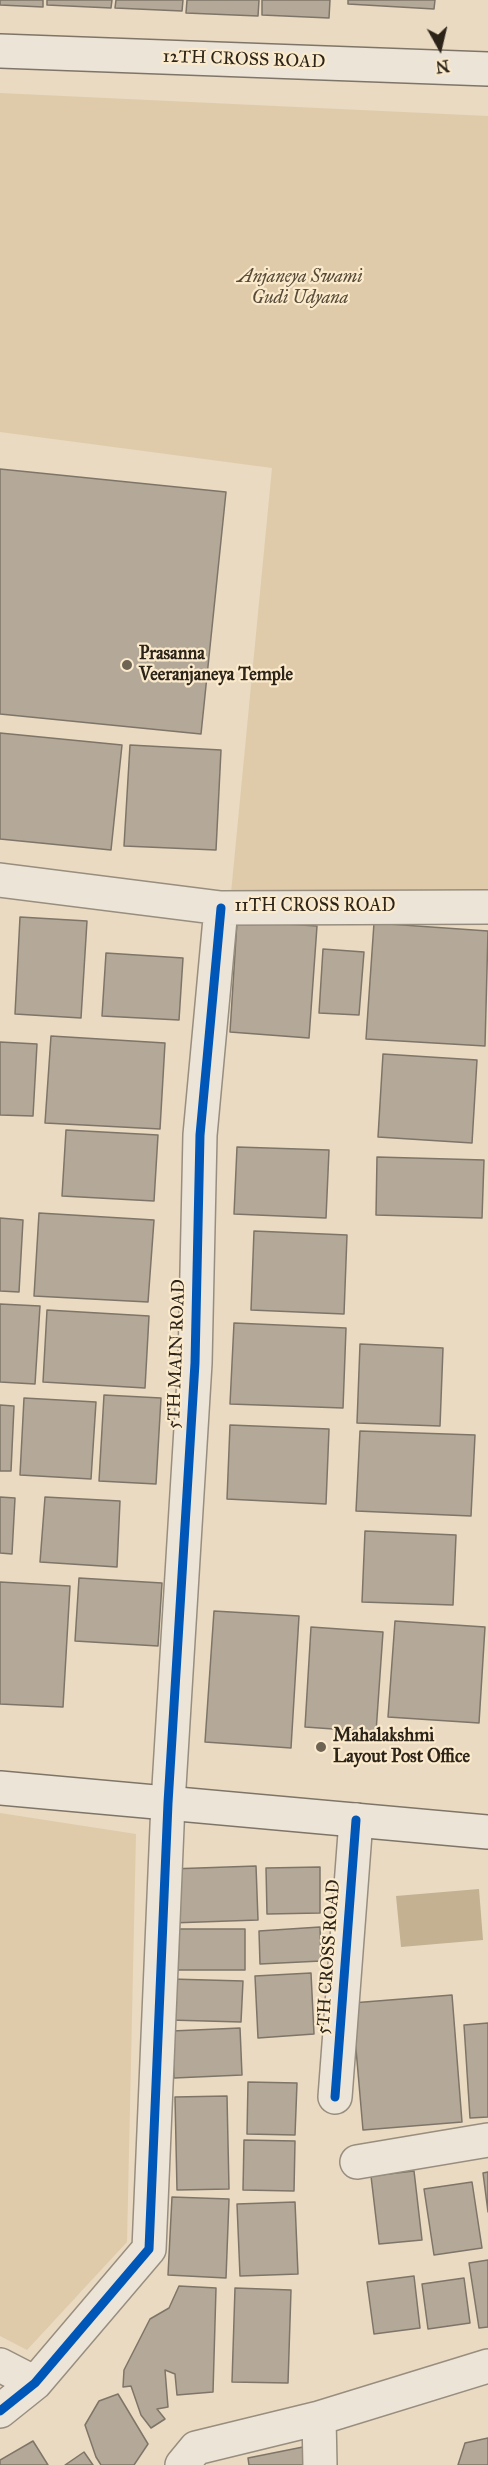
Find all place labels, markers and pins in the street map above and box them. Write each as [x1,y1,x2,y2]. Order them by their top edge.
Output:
place label: Prasanna Veeranjaneya Temple [139,644,293,686]
marker: Prasanna Veeranjaneya Temple [120,658,134,672]
place label: Mahalakshmi Layout Post Office [333,1726,470,1768]
marker: Mahalakshmi Layout Post Office [314,1740,328,1754]

